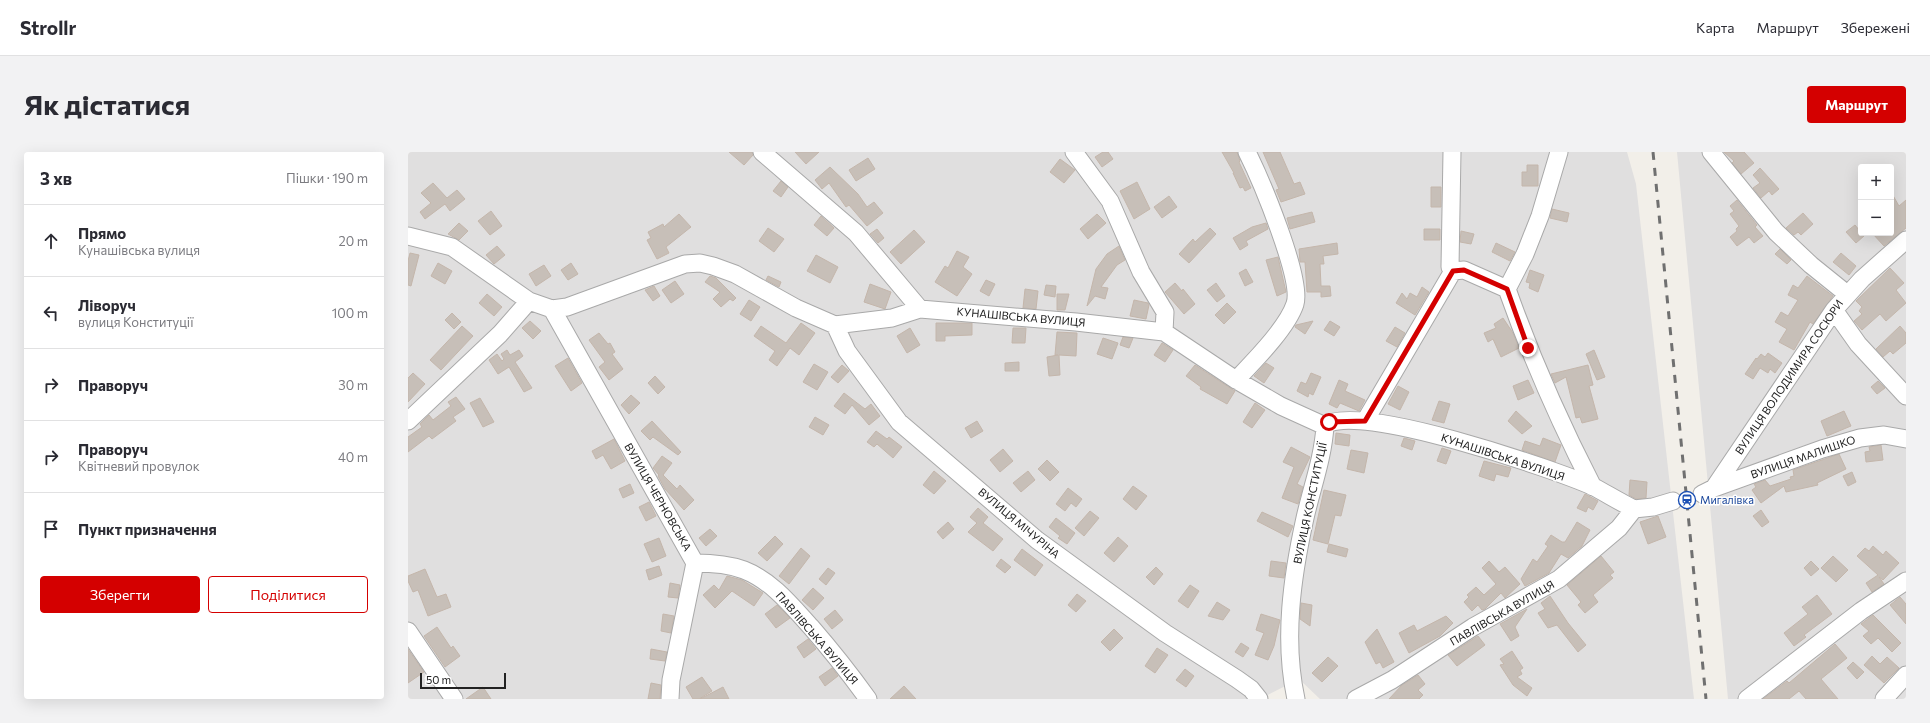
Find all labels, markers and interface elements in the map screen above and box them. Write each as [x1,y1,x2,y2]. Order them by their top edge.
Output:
text: Strollr [20,16,76,39]
text: Карта [1696,19,1735,36]
text: Маршрут [1757,19,1819,36]
text: Збережені [1841,19,1910,36]
button: Маршрут [1807,86,1906,123]
text: Як дістатися [24,87,190,121]
map controls [1858,164,1894,236]
button: + [1858,164,1894,200]
text: 3 хв [40,168,72,189]
text: Пішки · 190 m [286,170,368,186]
button: − [1858,200,1894,236]
text: Прямо [78,224,126,242]
icon: ahead [40,230,62,252]
text: 20 m [339,233,368,249]
text: Кунашівська вулиця [78,242,200,258]
text: Ліворуч [78,296,136,314]
street label: ВУЛИЦЯ ВОЛОДИМИРА СОСЮРИ [1732,297,1845,457]
icon: left [40,302,62,324]
street label: КУНАШІВСЬКА ВУЛИЦЯ [956,304,1086,329]
text: 100 m [332,305,368,321]
text: вулиця Конституції [78,314,194,330]
route end [1519,339,1537,357]
icon: right [40,374,62,396]
text: Праворуч [78,376,148,394]
text: 30 m [338,377,368,393]
route start [1320,413,1338,431]
street label: КУНАШІВСЬКА ВУЛИЦЯ [1440,430,1567,483]
street label: ВУЛИЦЯ МАЛИШКО [1749,432,1857,481]
text: Праворуч [78,440,148,458]
street label: ВУЛИЦЯ КОНСТИТУЦІЇ [1289,440,1329,565]
street label: ВУЛИЦЯ ЧЕРНОВСЬКА [622,441,695,553]
icon: right [40,446,62,468]
text: 40 m [338,449,368,465]
text: Квітневий провулок [78,458,200,474]
street label: ВУЛИЦЯ МІЧУРІНА [976,485,1063,561]
station icon: Мигалівка [1677,490,1697,510]
place label: Мигалівка [1700,493,1754,506]
icon: arrive [40,518,62,540]
text: Пункт призначення [78,520,217,538]
button: Зберегти [40,576,200,613]
button: Поділитися [208,576,368,613]
street label: ПАВЛІВСЬКА ВУЛИЦЯ [1447,577,1556,648]
street label: ПАВЛІВСЬКА ВУЛИЦЯ [774,589,861,687]
scale bar [420,671,506,690]
text: 50 m [426,673,451,686]

